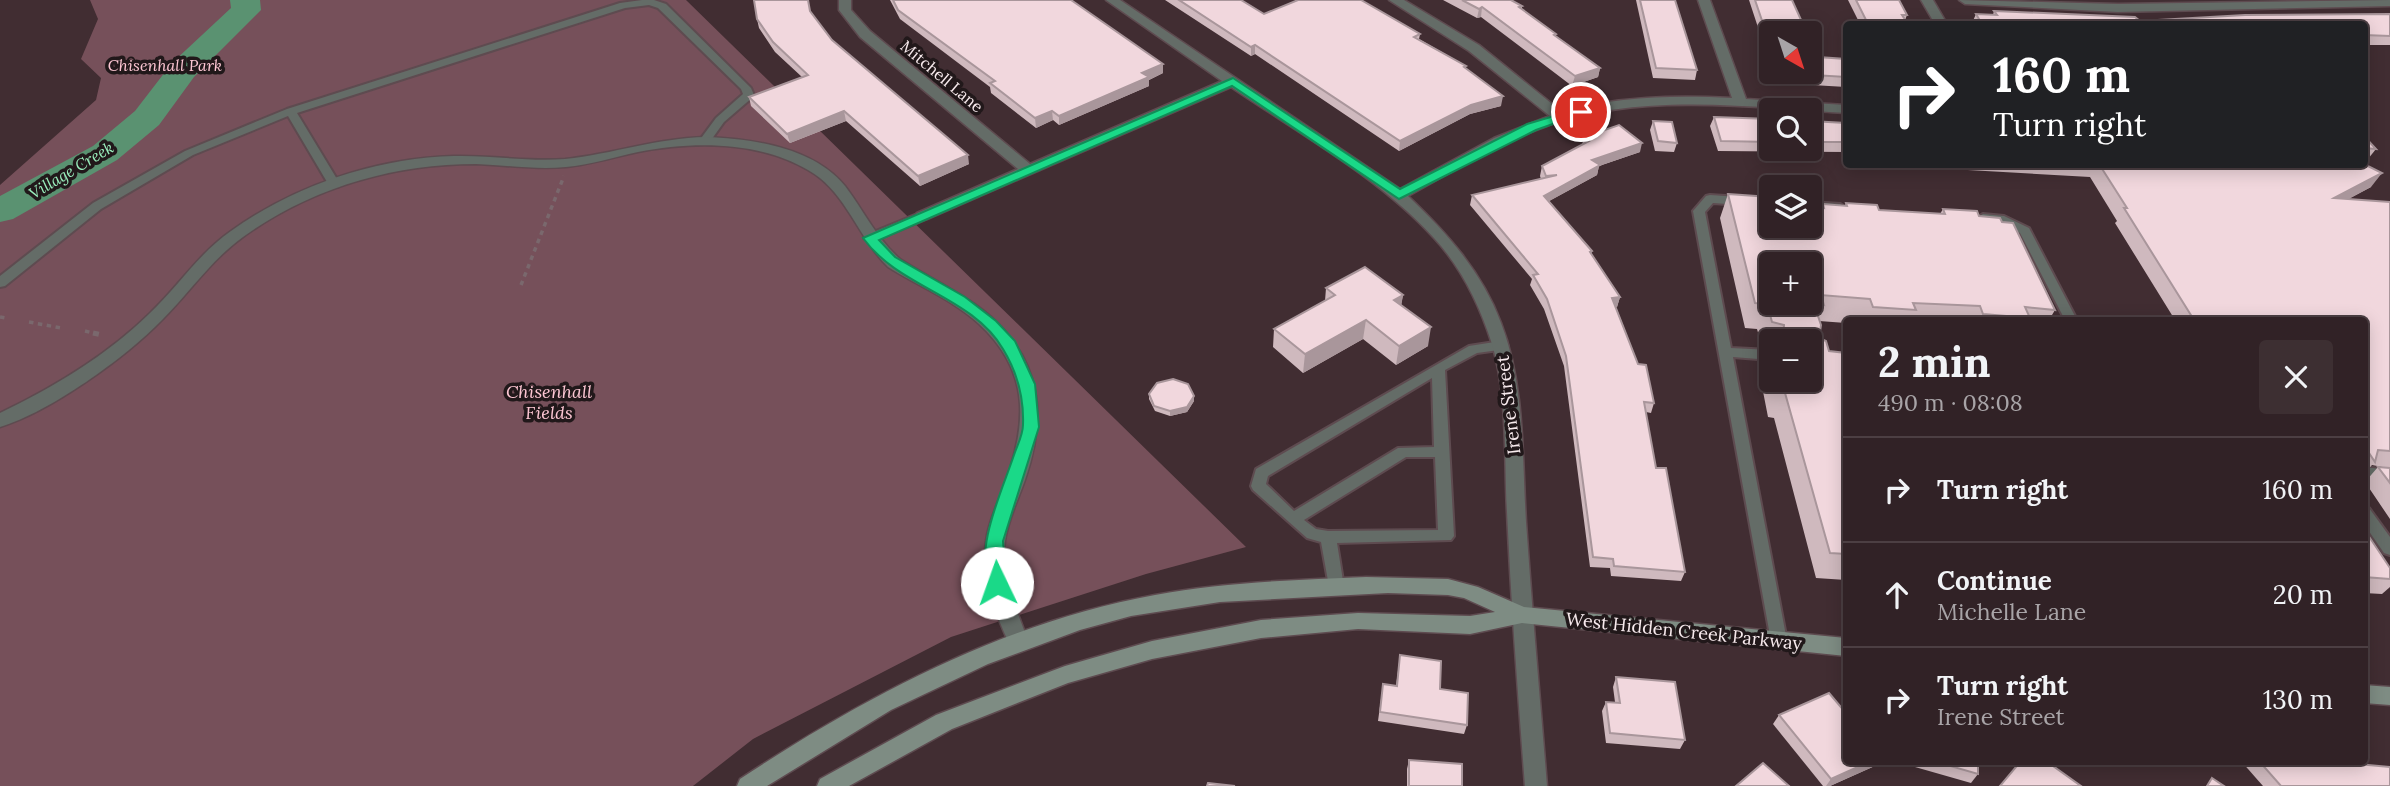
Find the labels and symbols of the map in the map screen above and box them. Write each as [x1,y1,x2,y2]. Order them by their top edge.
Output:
north arrow [1759,21,1822,84]
street label: Mitchell Lane [897,36,988,117]
park label: Chisenhall Park [108,55,222,75]
pin [1551,82,1611,142]
water label: Village Creek [25,137,117,203]
street label: Irene Street [1491,354,1525,456]
park label: Chisenhall Fields [506,380,592,424]
position arrow [960,546,1034,620]
street label: West Hidden Creek Parkway [1565,607,1804,655]

